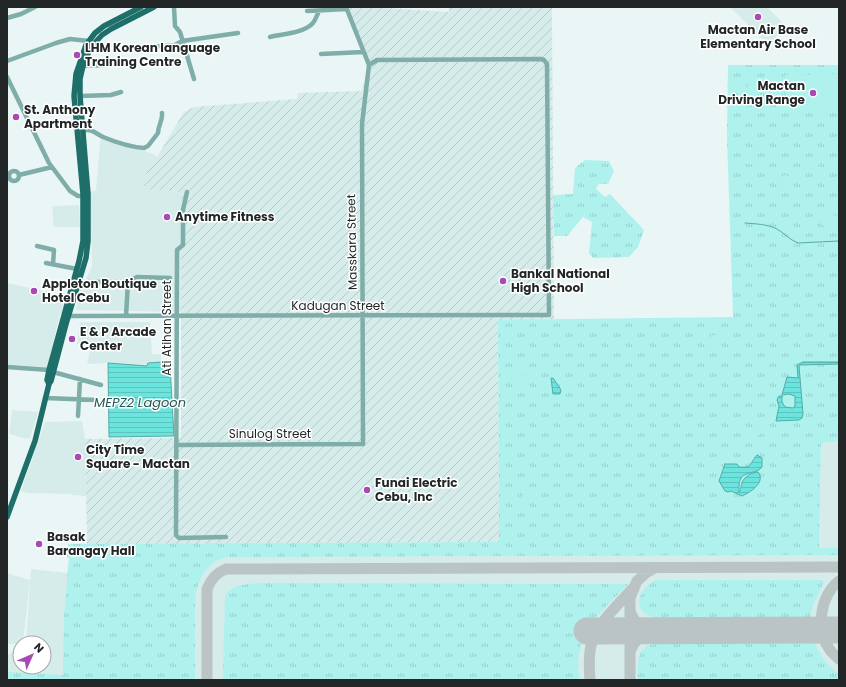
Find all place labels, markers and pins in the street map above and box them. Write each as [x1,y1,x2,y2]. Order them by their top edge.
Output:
marker: Mactan Air Base Elementary School [753,12,763,22]
place label: Mactan Air Base Elementary School [700,21,816,52]
place label: LHM Korean language Training Centre [85,39,221,70]
marker: LHM Korean language Training Centre [72,50,82,60]
place label: Mactan Driving Range [718,77,806,108]
marker: Mactan Driving Range [808,88,818,98]
place label: St. Anthony Apartment [24,101,96,132]
marker: St. Anthony Apartment [11,112,21,122]
place label: Anytime Fitness [175,208,275,225]
marker: Anytime Fitness [162,212,172,222]
place label: Bankal National High School [511,265,610,296]
place label: Appleton Boutique Hotel Cebu [42,275,158,306]
marker: Bankal National High School [498,276,508,286]
marker: Appleton Boutique Hotel Cebu [29,286,39,296]
place label: E & P Arcade Center [80,323,157,354]
marker: E & P Arcade Center [67,334,77,344]
place label: City Time Square - Mactan [86,441,190,472]
marker: City Time Square - Mactan [73,452,83,462]
place label: Funai Electric Cebu, Inc [375,474,457,505]
marker: Funai Electric Cebu, Inc [362,485,372,495]
place label: Basak Barangay Hall [47,528,135,559]
marker: Basak Barangay Hall [34,539,44,549]

